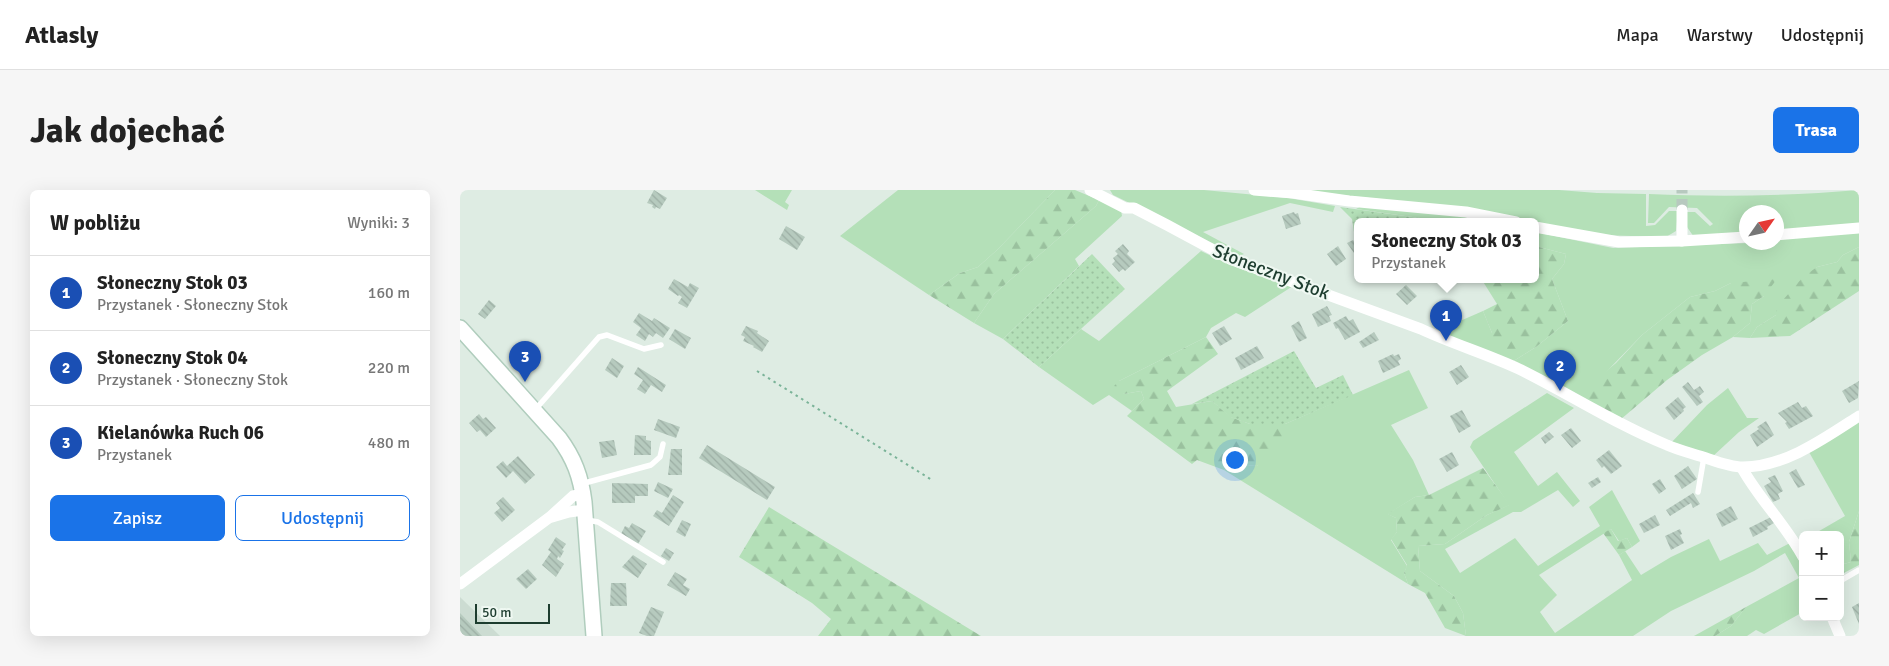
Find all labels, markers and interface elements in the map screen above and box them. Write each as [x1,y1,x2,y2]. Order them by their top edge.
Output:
text: Atlasly [25,20,98,50]
text: Mapa [1616,24,1659,46]
text: Warstwy [1687,24,1753,46]
text: Udostępnij [1781,24,1864,46]
button: Trasa [1773,107,1859,153]
text: Jak dojechać [30,109,225,152]
north arrow [1739,205,1784,250]
text: W pobliżu [50,210,141,236]
text: Wyniki: 3 [347,213,410,233]
popup [1354,218,1539,283]
text: Słoneczny Stok 03 [1371,229,1522,253]
street label: Słoneczny Stok [1209,239,1333,306]
text: Przystanek [1371,253,1446,273]
text: Słoneczny Stok 03 [97,271,248,295]
text: 1 [62,283,70,303]
text: 160 m [368,283,410,303]
text: Przystanek · Słoneczny Stok [97,295,288,315]
pin: 1 [1430,300,1462,341]
pin: 3 [509,341,541,382]
text: Słoneczny Stok 04 [97,346,248,370]
pin: 2 [1544,350,1576,391]
text: 2 [62,358,70,378]
text: 220 m [368,358,410,378]
text: Przystanek · Słoneczny Stok [97,370,288,390]
text: Kielanówka Ruch 06 [97,421,264,445]
text: 3 [62,433,70,453]
text: 480 m [368,433,410,453]
text: Przystanek [97,445,172,465]
your location [1222,447,1248,473]
button: Zapisz [50,495,225,541]
button: Udostępnij [235,495,410,541]
map controls [1799,531,1844,621]
button: + [1799,531,1844,576]
button: − [1799,576,1844,621]
scale bar [475,601,550,624]
text: 50 m [482,604,511,621]

